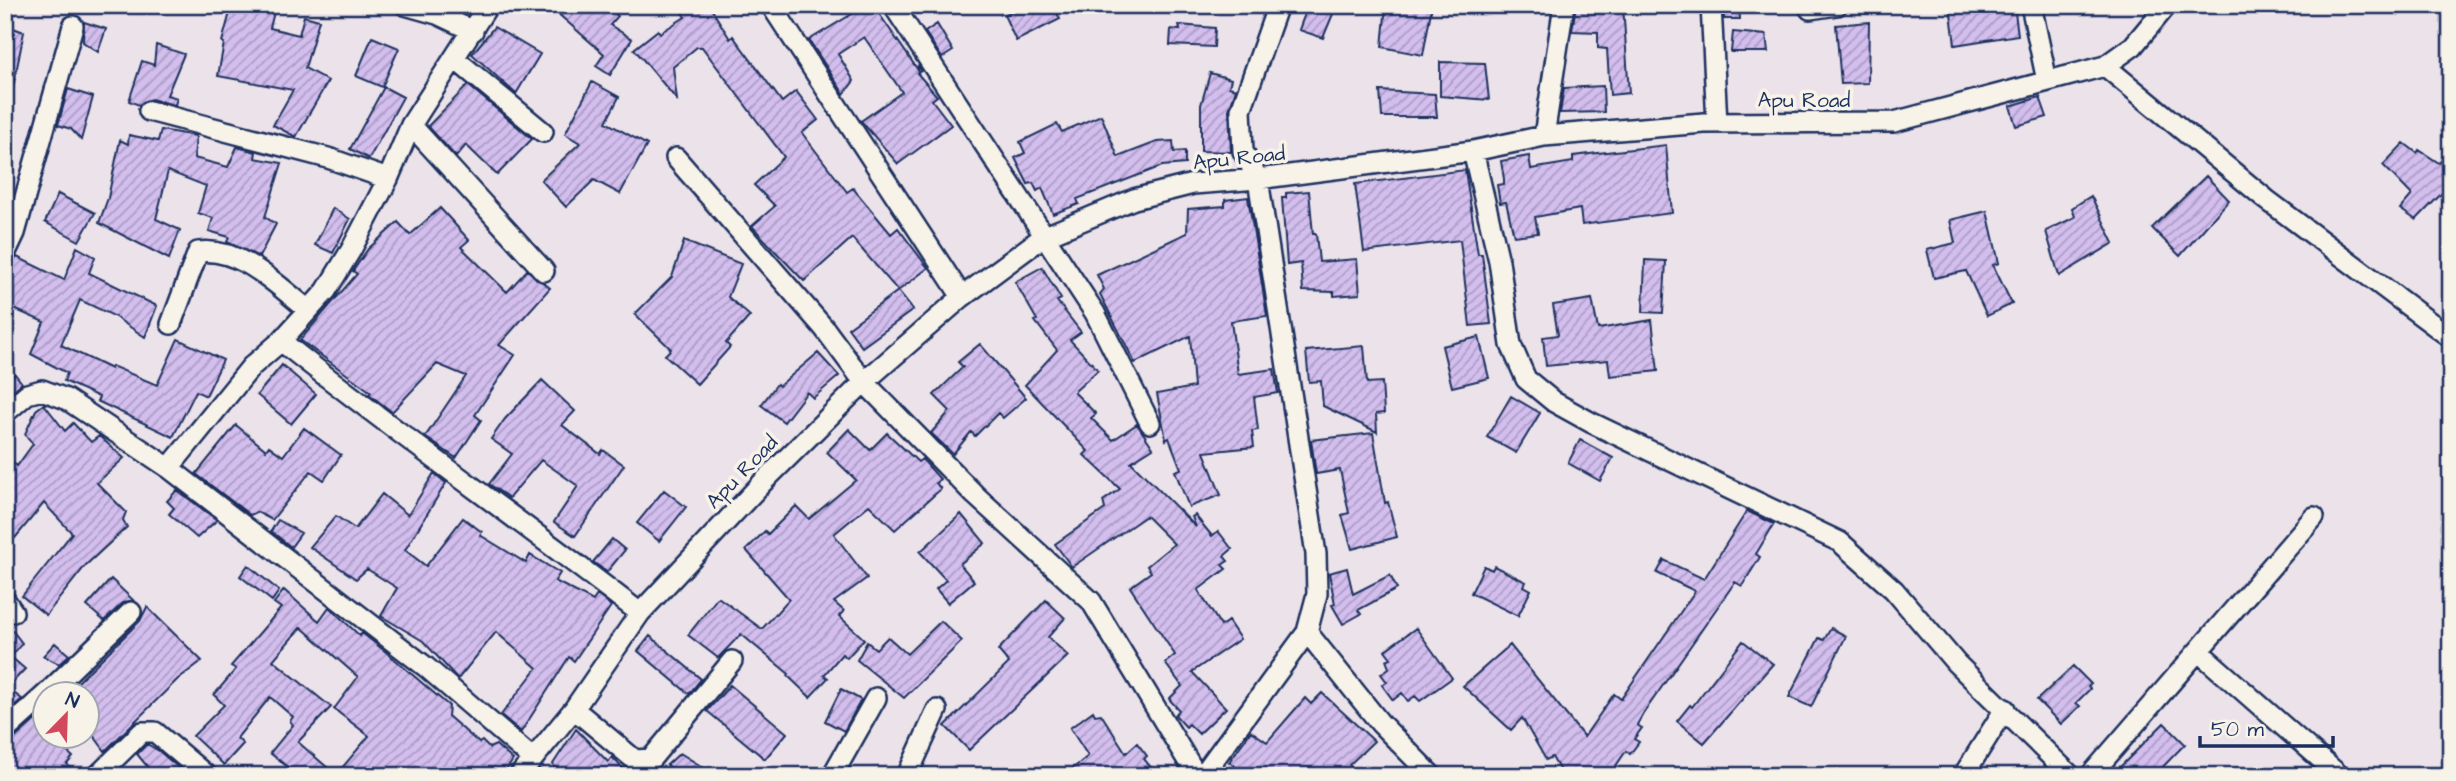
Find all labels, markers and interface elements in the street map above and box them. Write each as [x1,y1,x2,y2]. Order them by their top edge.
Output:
street label: Apu Road [1758,86,1850,116]
street label: Apu Road [1192,139,1287,178]
street label: Apu Road [699,429,785,516]
north arrow [32,680,102,750]
text: N [61,686,83,716]
scale bar [2200,704,2334,748]
text: 50 m [2211,715,2265,744]

